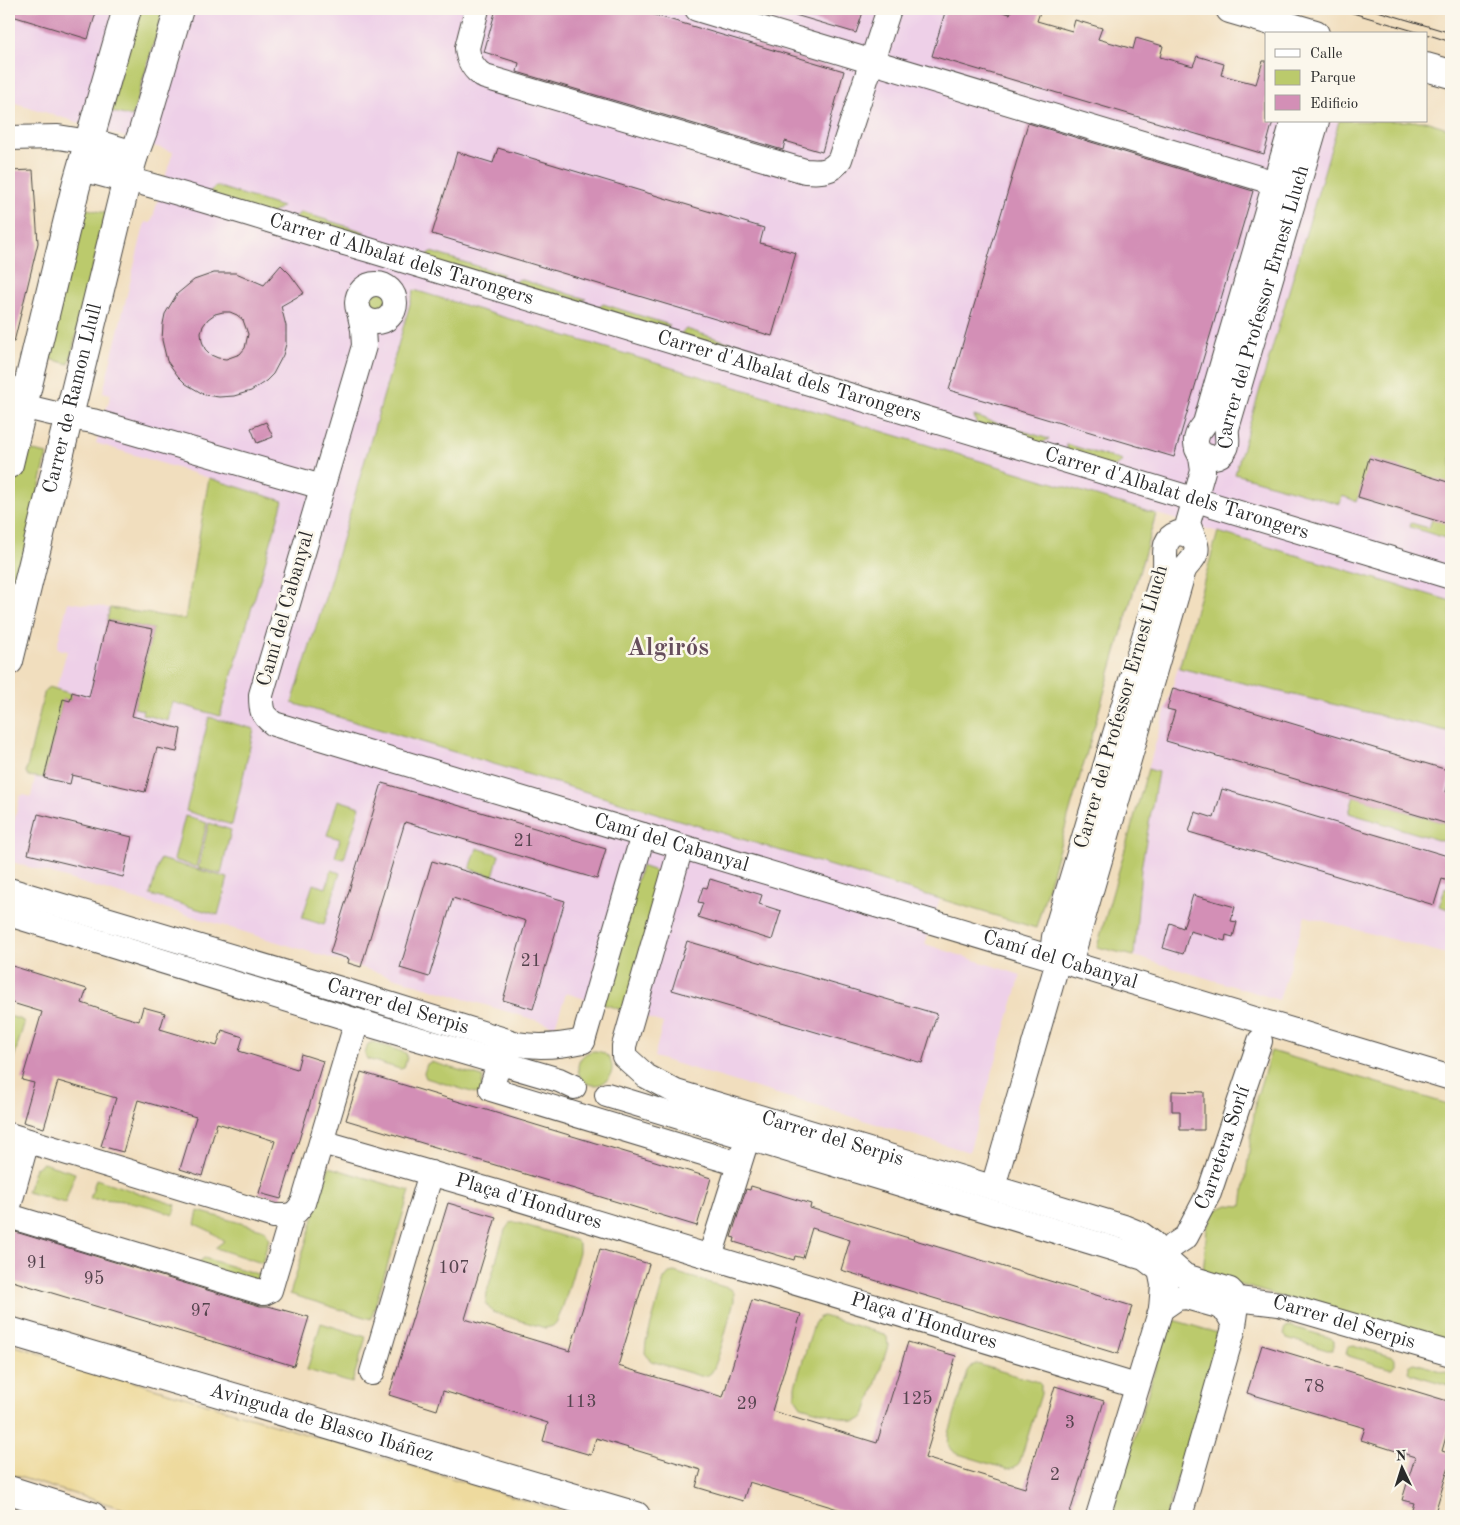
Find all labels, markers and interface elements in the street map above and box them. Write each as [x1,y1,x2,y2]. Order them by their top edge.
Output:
legend [1265,32,1428,122]
text: Calle [1310,47,1343,62]
text: Parque [1310,71,1356,86]
text: Edificio [1310,97,1358,112]
street label: Carrer del Professor Ernest Lluch [1217,163,1313,450]
street label: Carrer d'Albalat dels Tarongers [267,211,536,309]
street label: Carrer de Ramon Llull [40,302,106,496]
street label: Carrer d'Albalat dels Tarongers [654,328,924,426]
street label: Carrer d'Albalat dels Tarongers [1042,445,1311,543]
street label: Camí del Cabanyal [254,529,318,689]
street label: Carrer del Professor Ernest Lluch [1072,563,1172,851]
district label: Algirós [627,636,709,661]
street label: Camí del Cabanyal [592,811,751,876]
house number: 21 [514,832,534,850]
street label: Camí del Cabanyal [980,928,1140,993]
house number: 21 [521,952,541,970]
street label: Carrer del Serpis [324,976,471,1038]
street label: Carretera Sorlí [1192,1083,1254,1214]
street label: Carrer del Serpis [759,1108,906,1170]
street label: Plaça d'Hondures [453,1171,604,1233]
house number: 91 [27,1254,47,1272]
house number: 107 [438,1259,470,1277]
house number: 95 [84,1270,104,1288]
street label: Plaça d'Hondures [848,1290,999,1353]
street label: Carrer del Serpis [1270,1293,1418,1353]
house number: 97 [191,1302,211,1320]
house number: 78 [1304,1378,1324,1396]
street label: Avinguda de Blasco Ibáñez [207,1381,436,1466]
house number: 125 [901,1390,933,1408]
house number: 113 [565,1393,597,1411]
house number: 29 [737,1395,757,1413]
house number: 3 [1065,1414,1075,1432]
north arrow [1378,1442,1428,1492]
text: N [1395,1449,1407,1463]
house number: 2 [1050,1466,1060,1484]

